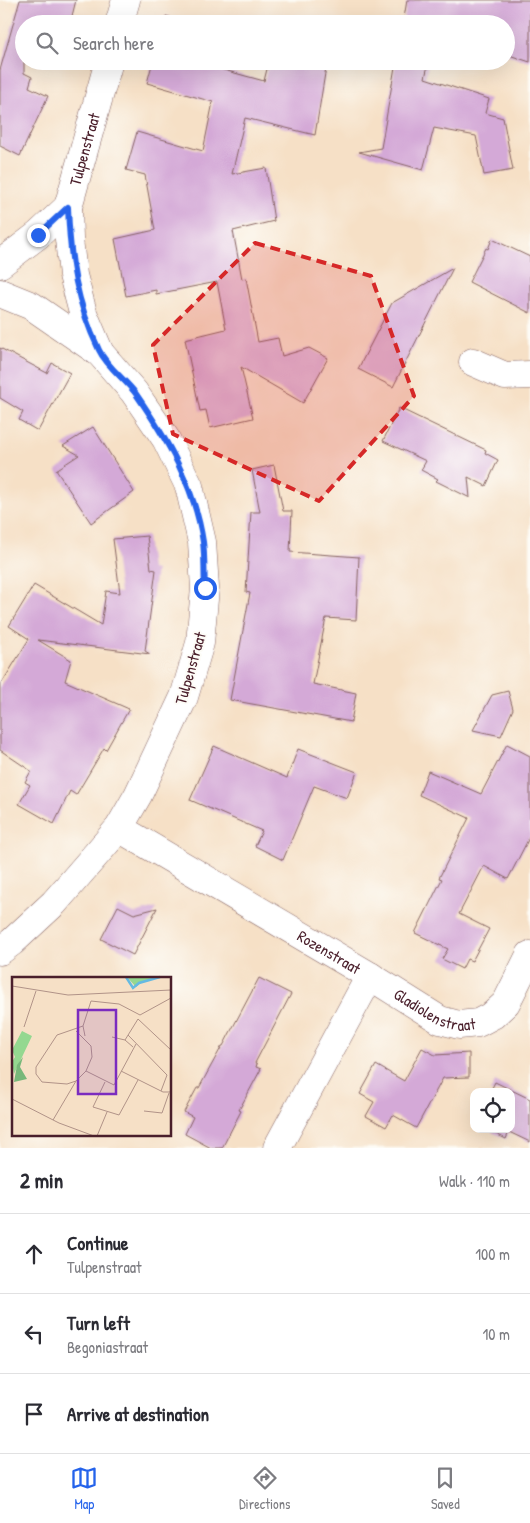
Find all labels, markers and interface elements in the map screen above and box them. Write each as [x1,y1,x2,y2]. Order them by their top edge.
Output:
search box [15,15,515,70]
icon: search [33,29,61,57]
text: Search here [73,30,154,56]
street label: Tulpenstraat [64,110,105,188]
route end [27,224,50,247]
route start [194,577,217,600]
street label: Tulpenstraat [169,629,211,707]
street label: Rozenstraat [293,925,365,979]
inset map [12,977,171,1136]
street label: Gladiolenstraat [390,983,477,1036]
map controls [470,1088,515,1133]
button: locate [470,1088,515,1133]
text: 2 min [20,1166,63,1195]
text: Walk · 110 m [439,1170,510,1192]
text: Continue [67,1230,128,1256]
icon: ahead [20,1240,48,1268]
text: 100 m [475,1243,510,1265]
text: Tulpenstraat [67,1256,141,1278]
text: Turn left [67,1310,130,1336]
icon: left [20,1320,48,1348]
text: 10 m [482,1323,510,1345]
text: Begoniastraat [67,1336,148,1358]
icon: arrive [20,1400,48,1428]
text: Arrive at destination [67,1401,209,1427]
tab: Map [70,1464,98,1513]
tab: Directions [239,1464,290,1513]
tab: Saved [431,1464,460,1513]

